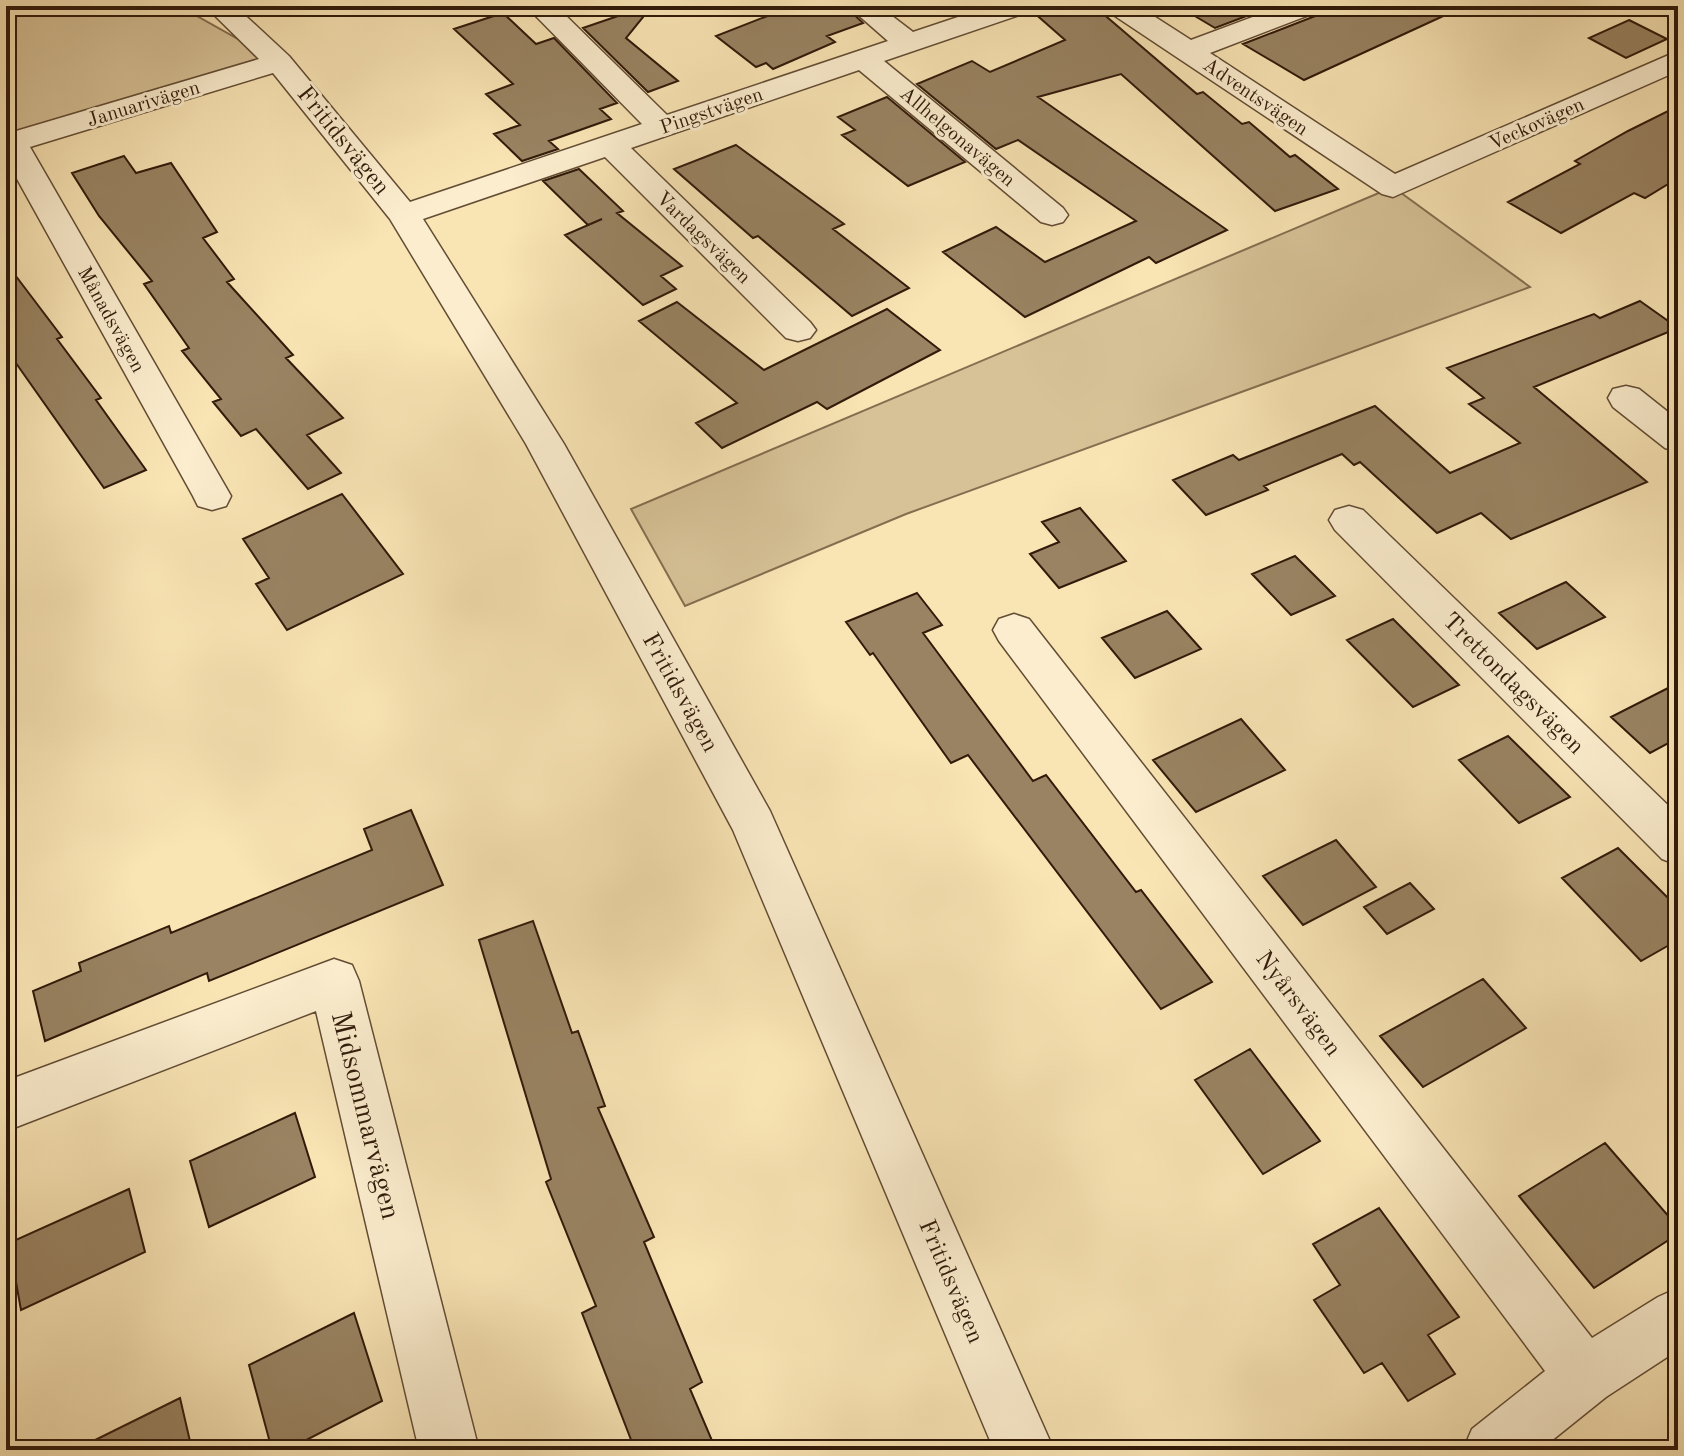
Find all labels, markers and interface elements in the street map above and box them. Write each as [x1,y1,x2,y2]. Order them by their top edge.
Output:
street label: Adventsvägen [1199,55,1311,140]
street label: Januarivägen [85,78,203,132]
street label: Fritidsvägen [292,82,393,200]
street label: Allhelgonavägen [895,84,1018,191]
street label: Pingstvägen [658,85,766,139]
street label: Veckovägen [1486,95,1588,155]
street label: Vardagsvägen [651,189,754,288]
street label: Månadsvägen [73,264,148,376]
street label: Trettondagsvägen [1437,609,1588,760]
street label: Fritidsvägen [637,629,722,757]
street label: Nyårsvägen [1250,947,1345,1061]
street label: Midsommarvägen [325,1009,403,1223]
street label: Fritidsvägen [913,1216,987,1347]

